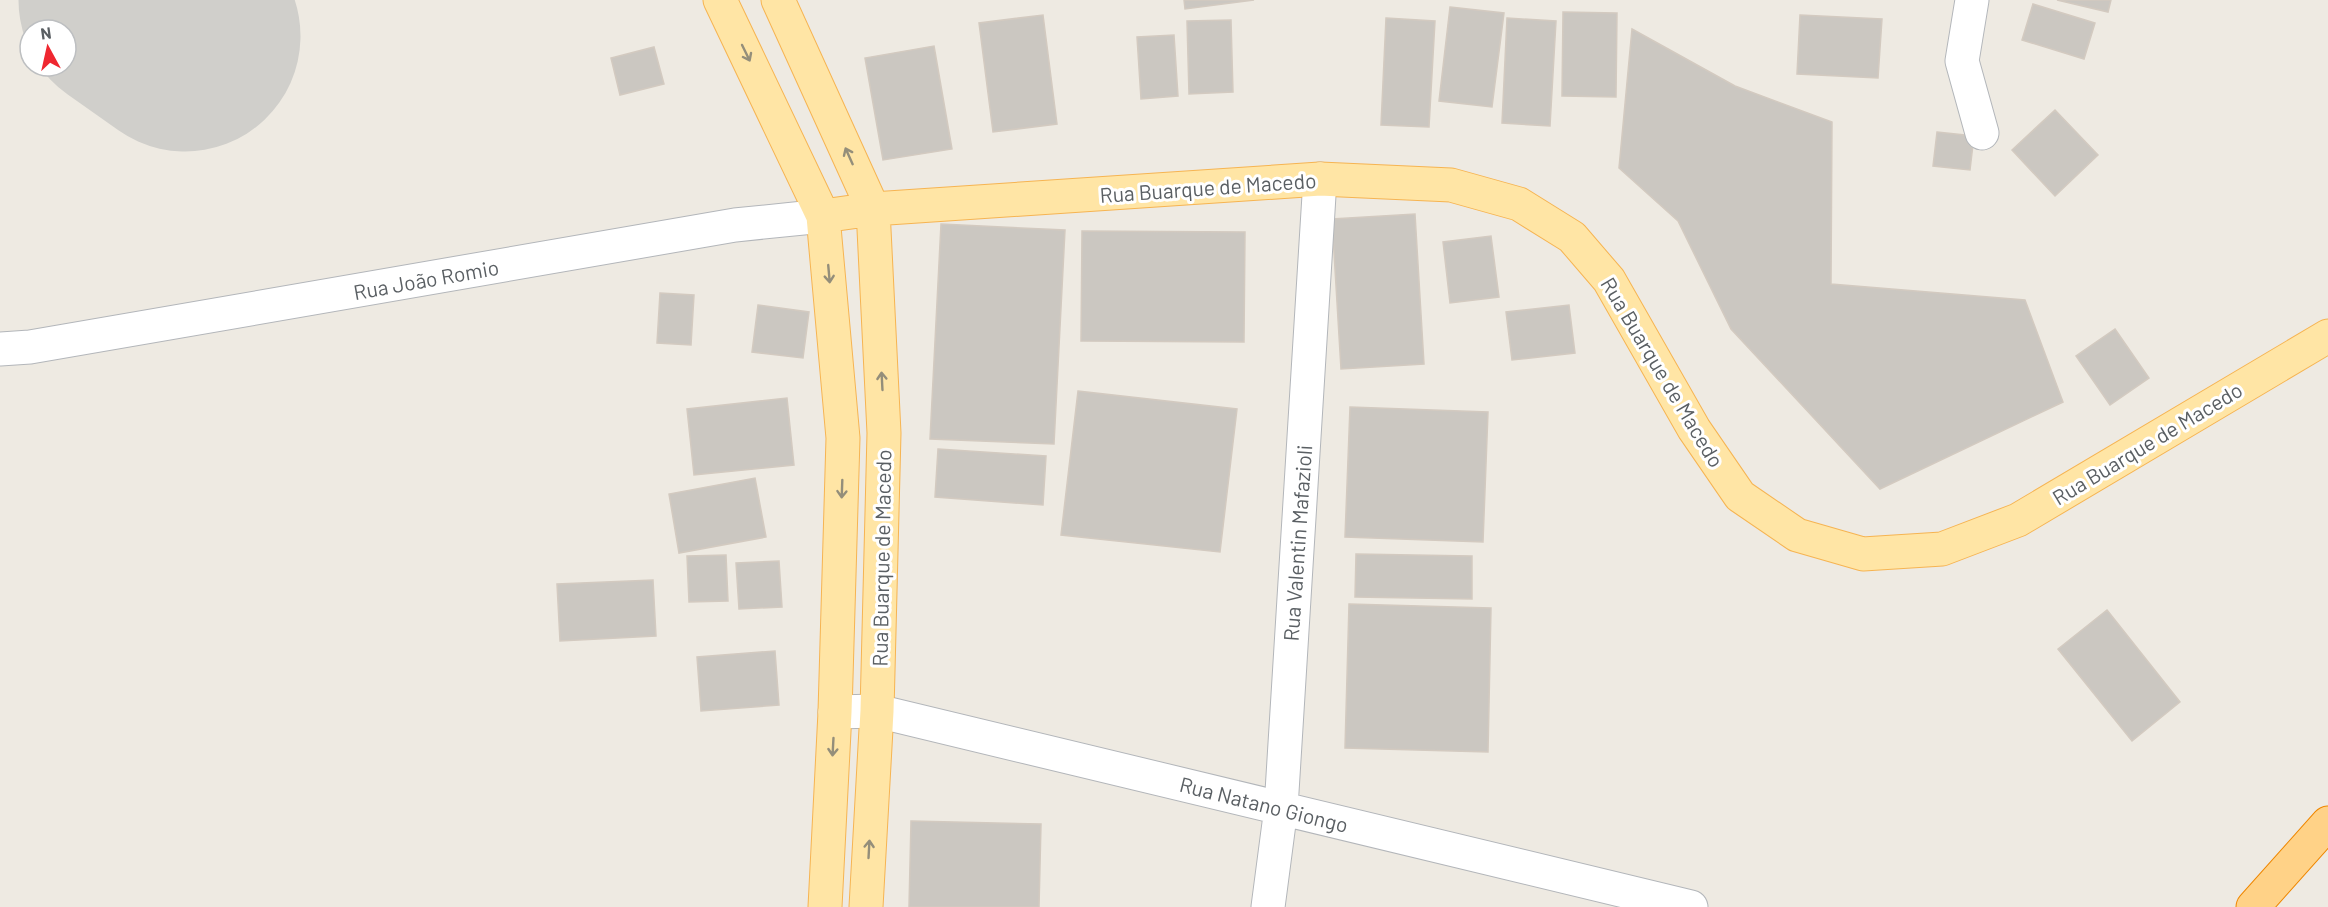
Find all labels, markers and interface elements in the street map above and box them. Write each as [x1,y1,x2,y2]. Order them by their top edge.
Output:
north arrow [18,18,78,78]
text: N [39,23,52,43]
one-way arrow [740,43,752,61]
one-way arrow [843,147,854,166]
street label: Rua Buarque de Macedo [1099,167,1317,207]
street label: Rua João Romio [351,254,501,304]
one-way arrow [824,264,835,283]
street label: Rua Buarque de Macedo [1596,273,1730,471]
one-way arrow [876,372,887,391]
street label: Rua Buarque de Macedo [2048,376,2246,510]
street label: Rua Valentin Mafazioli [1278,444,1316,642]
street label: Rua Buarque de Macedo [867,449,895,667]
one-way arrow [836,479,847,499]
one-way arrow [828,737,839,757]
street label: Rua Natano Giongo [1177,771,1351,837]
one-way arrow [864,839,875,859]

